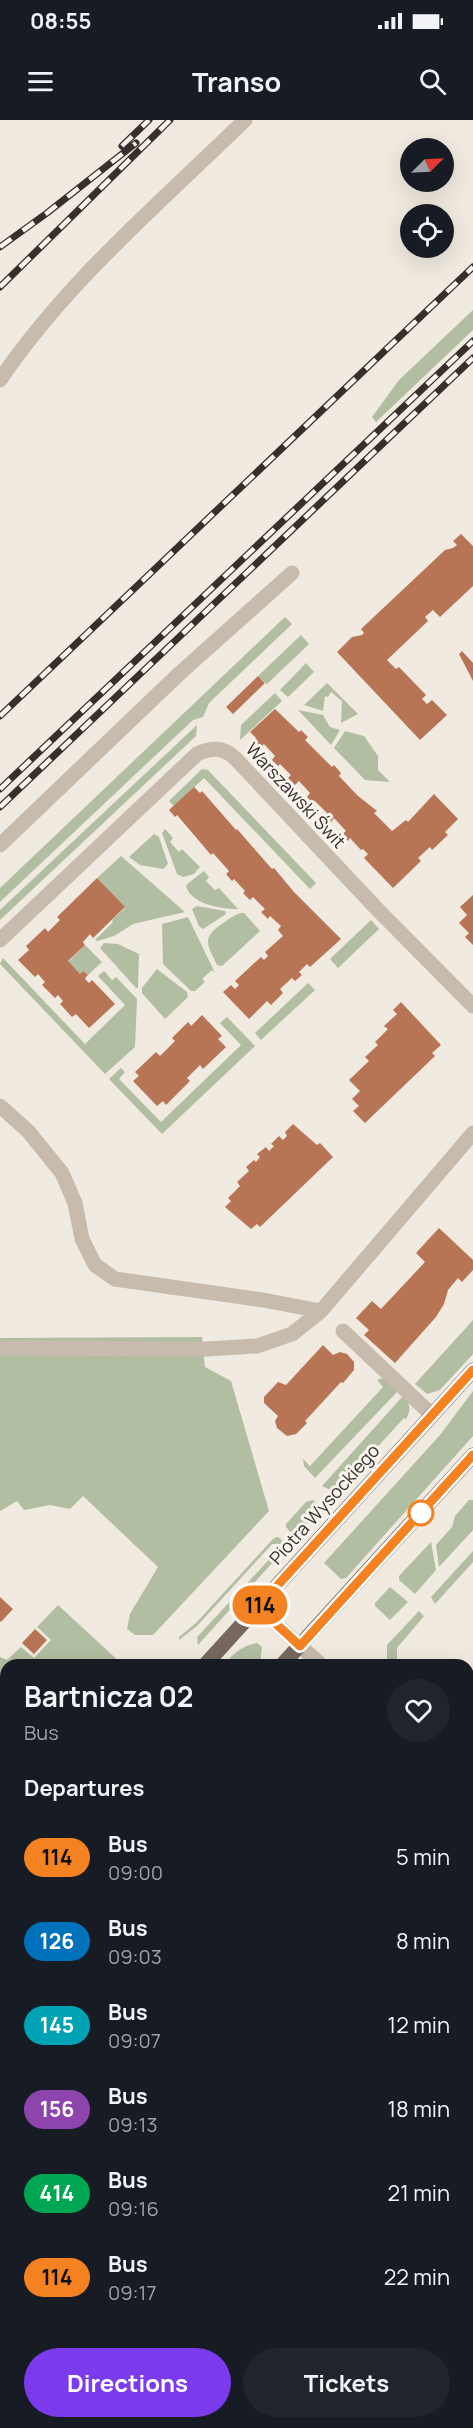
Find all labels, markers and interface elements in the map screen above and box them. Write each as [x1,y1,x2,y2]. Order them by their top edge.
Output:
text: 08:55 [30,6,91,36]
text: Transo [192,63,281,100]
icon: menu [24,65,57,98]
icon: search [416,65,449,98]
north arrow [400,138,454,192]
map controls [400,138,454,258]
button: locate [400,204,454,258]
street label: Warszawski Świt [241,737,351,853]
street label: Piotra Wysockiego [264,1439,384,1569]
unlabelled marker [408,1500,434,1526]
line badge: 114 [226,1586,294,1624]
text: 114 [244,1591,276,1619]
text: Bartnicza 02 [24,1677,194,1715]
button: heart [387,1679,450,1742]
text: Bus [24,1719,59,1746]
text: Departures [24,1773,144,1803]
text: Bus [108,1829,148,1859]
text: 5 min [396,1842,450,1872]
text: 114 [41,1843,73,1871]
text: 09:00 [108,1859,163,1886]
text: Bus [108,1913,148,1943]
text: 8 min [396,1926,450,1956]
text: 126 [40,1927,74,1955]
text: 09:03 [108,1943,162,1970]
text: Bus [108,1997,148,2027]
text: 12 min [388,2010,450,2040]
text: 145 [40,2011,74,2039]
text: 09:07 [108,2027,161,2054]
text: Bus [108,2081,148,2111]
text: 18 min [387,2094,450,2124]
text: 156 [40,2095,74,2123]
text: 09:13 [108,2111,157,2138]
text: Bus [108,2165,148,2195]
text: 21 min [388,2178,450,2208]
text: 414 [40,2179,74,2207]
text: 09:16 [108,2195,159,2222]
text: Bus [108,2249,148,2279]
text: 22 min [384,2262,450,2292]
text: 114 [41,2263,73,2291]
text: 09:17 [108,2279,156,2306]
button: Directions [24,2348,231,2417]
button: Tickets [243,2348,450,2417]

